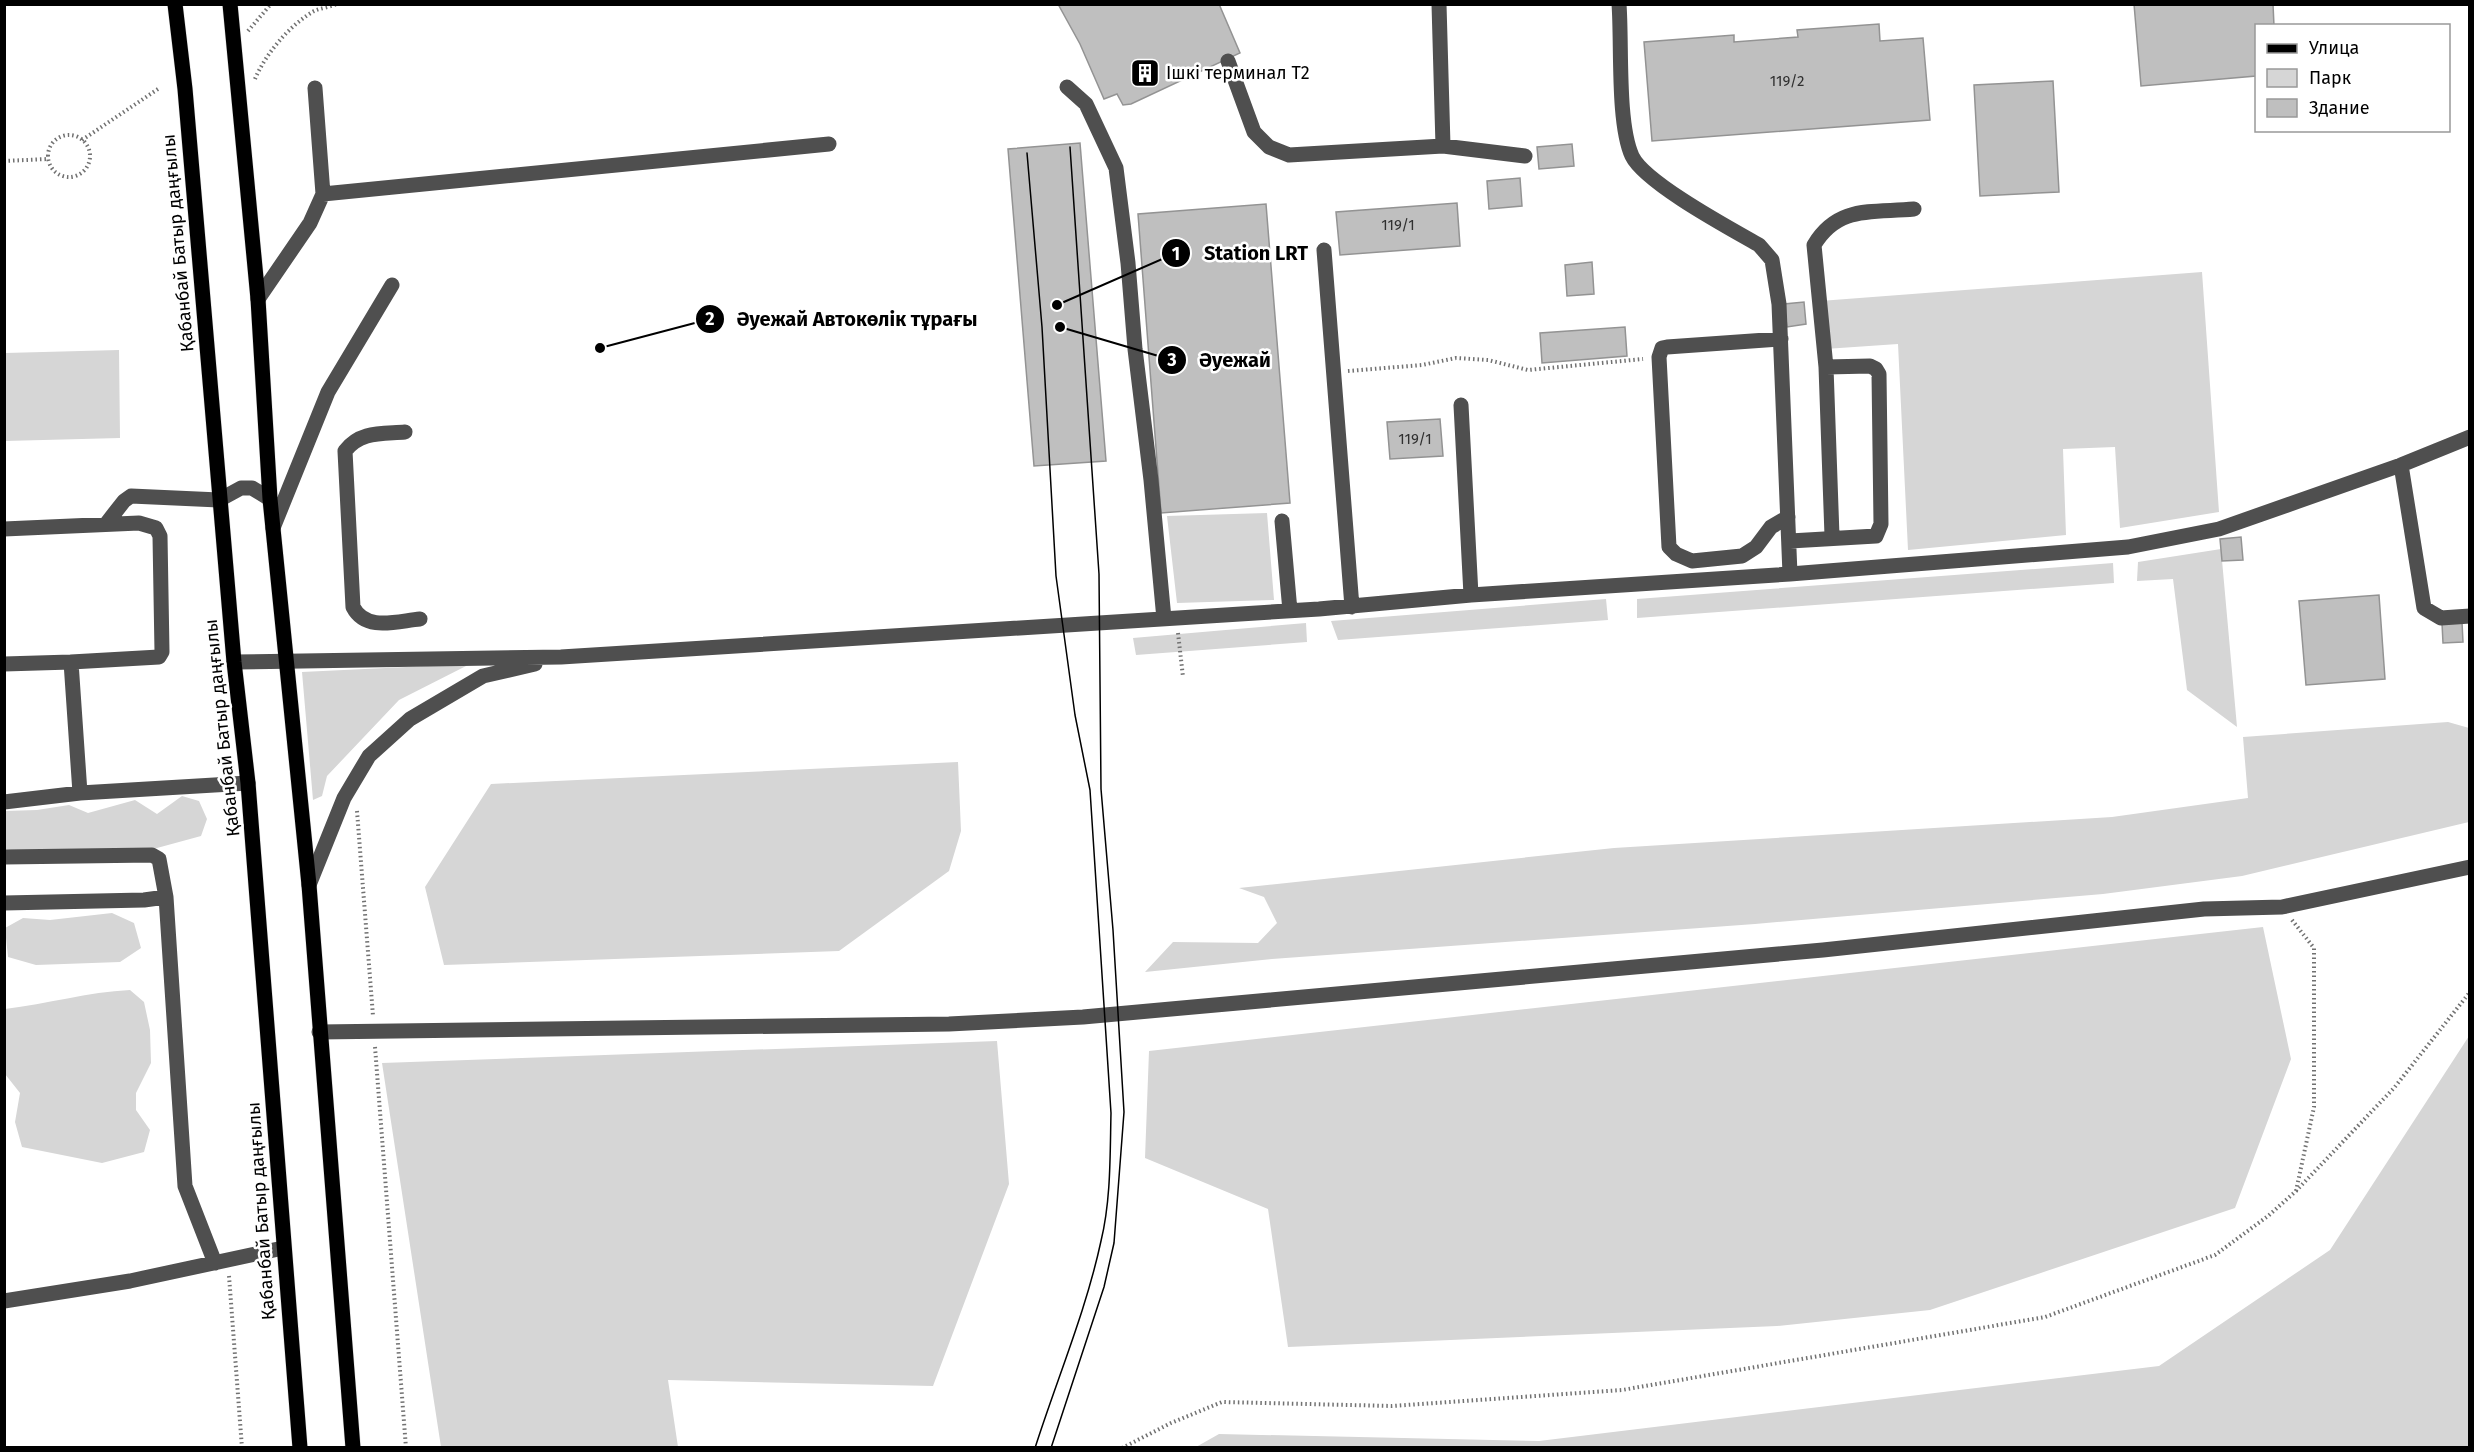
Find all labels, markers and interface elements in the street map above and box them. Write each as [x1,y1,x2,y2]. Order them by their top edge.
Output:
legend [2255,24,2450,132]
text: Улица [2309,37,2359,59]
building icon: Ішкі терминал T2 [1129,57,1161,89]
place label: Ішкі терминал T2 [1166,62,1310,84]
text: Парк [2309,67,2352,89]
house number: 119/2 [1770,72,1804,90]
text: Здание [2309,97,2370,119]
street label: Қабанбай Батыр даңғылы [158,133,198,353]
house number: 119/1 [1381,216,1415,234]
callout: Station LRT [1161,234,1320,272]
text: Station LRT [1204,241,1308,265]
text: 1 [1172,243,1180,265]
callout: Әуежай Автокөлік тұрағы [695,300,990,338]
text: Әуежай Автокөлік тұрағы [737,307,977,331]
text: 2 [705,308,715,330]
callout: Әуежай [1157,341,1283,379]
text: Әуежай [1199,348,1271,372]
text: 3 [1166,349,1177,371]
house number: 119/1 [1398,430,1432,448]
street label: Қабанбай Батыр даңғылы [200,618,244,838]
street label: Қабанбай Батыр даңғылы [242,1101,280,1321]

